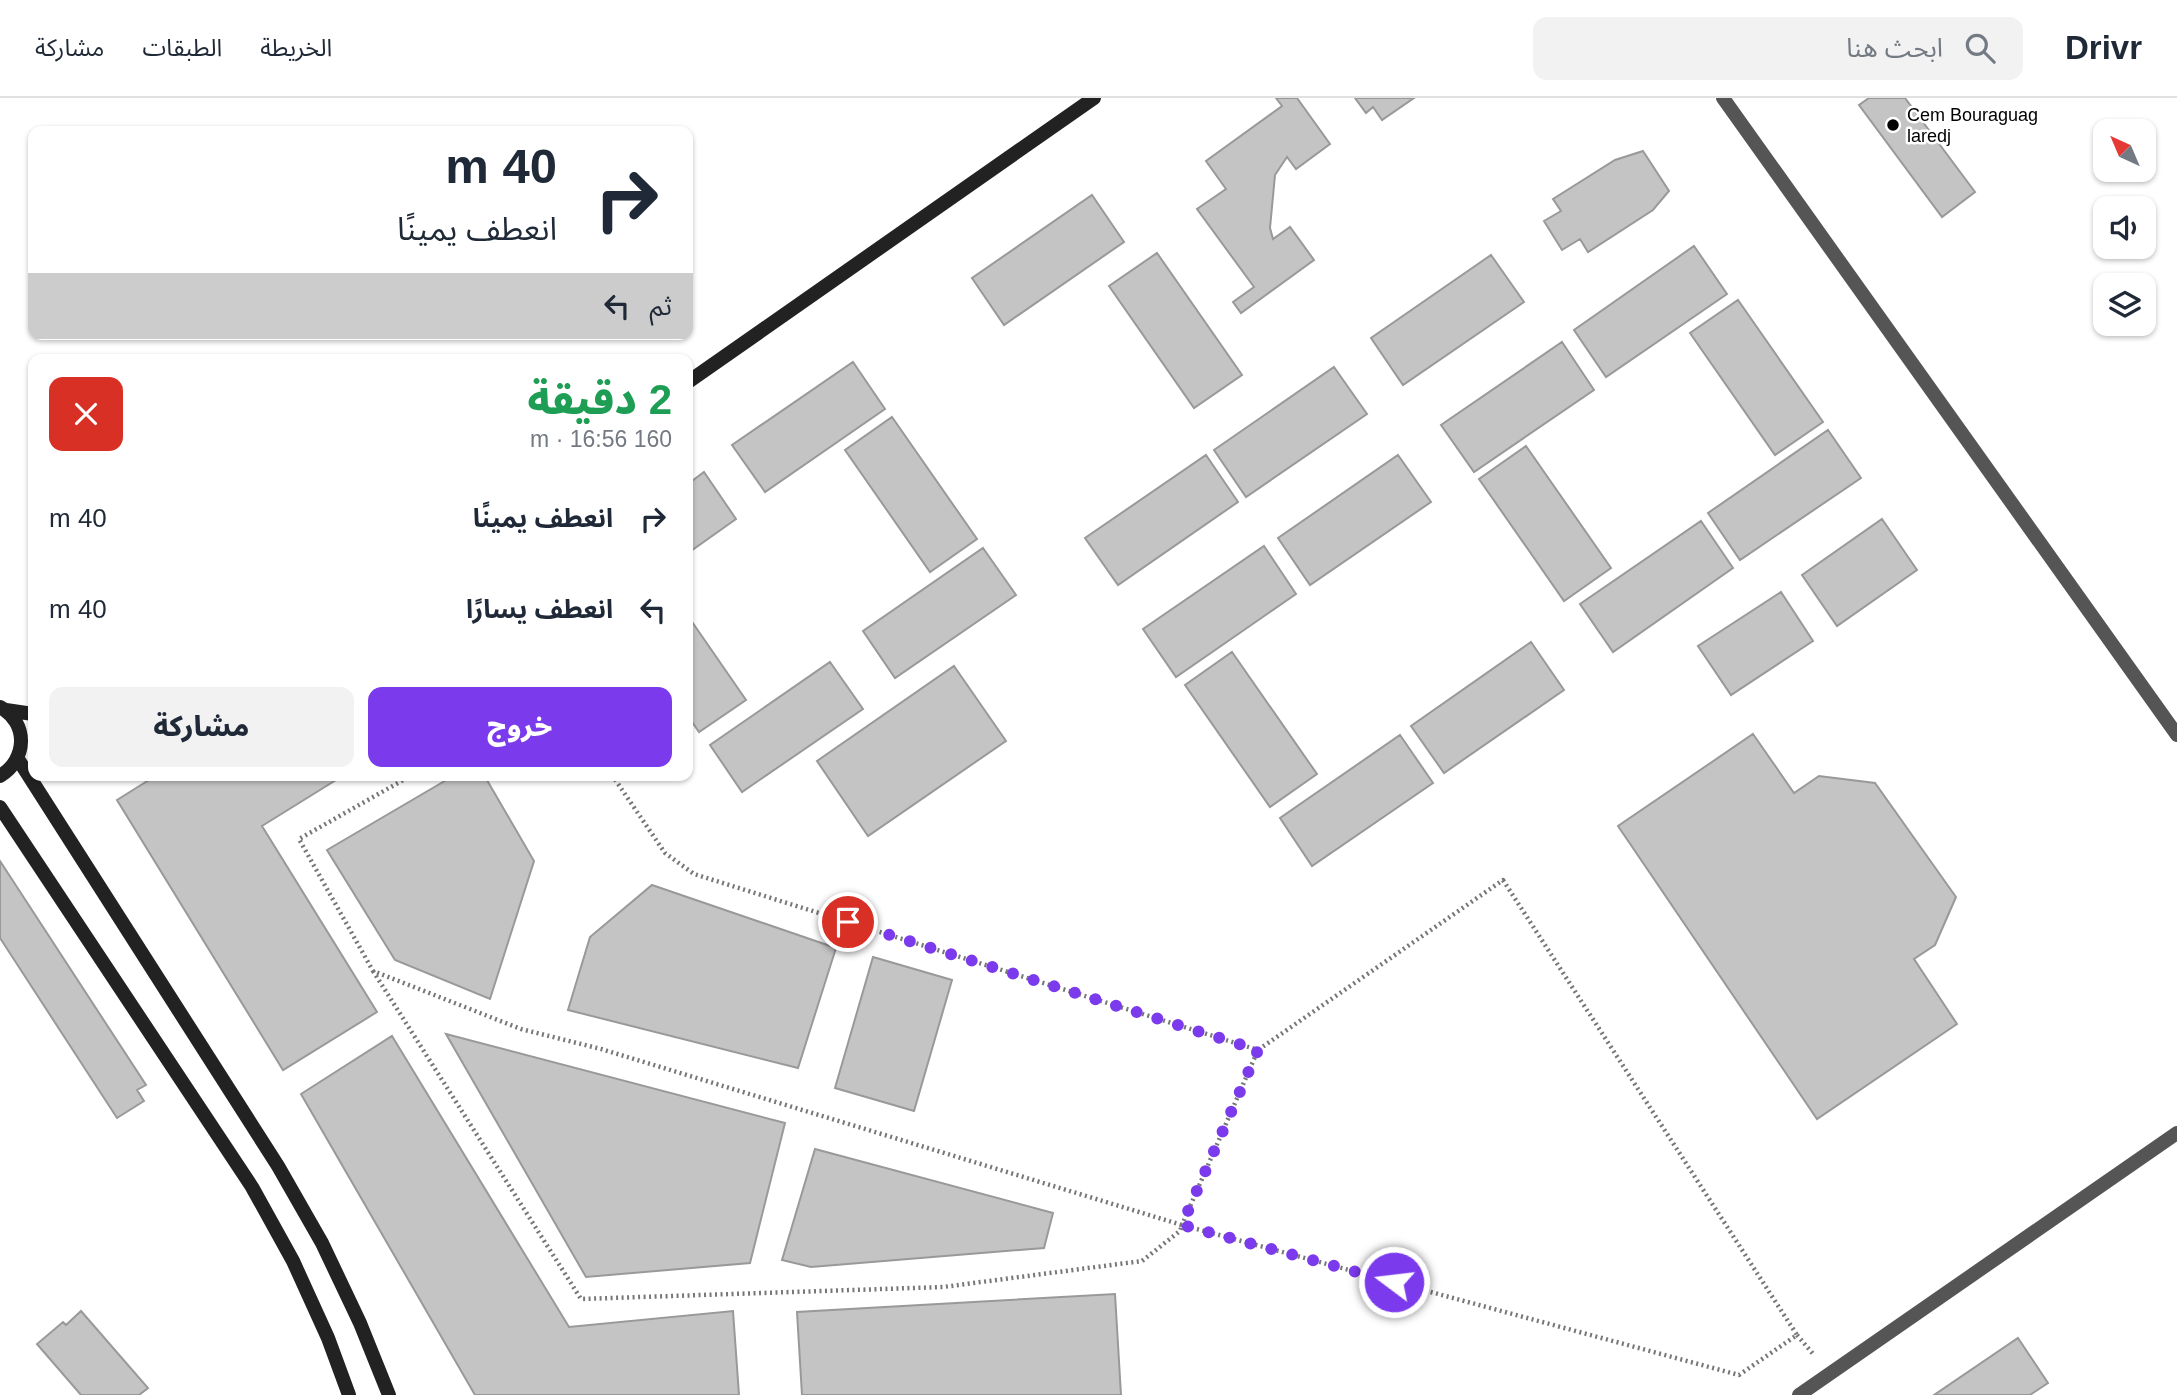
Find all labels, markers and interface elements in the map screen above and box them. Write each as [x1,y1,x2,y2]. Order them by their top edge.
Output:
search box [1533,17,2023,80]
icon: search [1961,29,1999,67]
text: Drivr [2065,29,2142,66]
text: ابحث هنا [1846,33,1943,63]
text: مشاركة [35,34,104,61]
text: الطبقات [142,34,222,61]
text: الخريطة [260,34,332,61]
place label: Cem Bouraguag laredj [1907,105,2038,146]
marker: Cem Bouraguag laredj [1885,117,1901,133]
north arrow [2093,119,2156,182]
map controls [2093,119,2156,336]
text: 40 m [445,139,557,193]
icon: right [581,154,672,245]
button: sound [2093,196,2156,259]
text: انعطف يمينًا [397,211,557,247]
button: layers [2093,273,2156,336]
icon: left [598,287,636,325]
text: ثم [650,291,672,321]
text: 2 دقيقة [527,376,672,423]
button: close [49,377,123,451]
text: 160 m · 16:56 [530,426,672,452]
icon: right [634,500,672,538]
text: 40 m [49,503,107,533]
text: انعطف يمينًا [473,503,613,533]
icon: left [634,591,672,629]
text: 40 m [49,594,107,624]
text: انعطف يسارًا [466,594,613,624]
button: مشاركة [49,687,354,767]
button: خروج [368,687,672,767]
pin [818,892,878,952]
icon: arrive [829,903,867,941]
position arrow [1357,1245,1431,1319]

